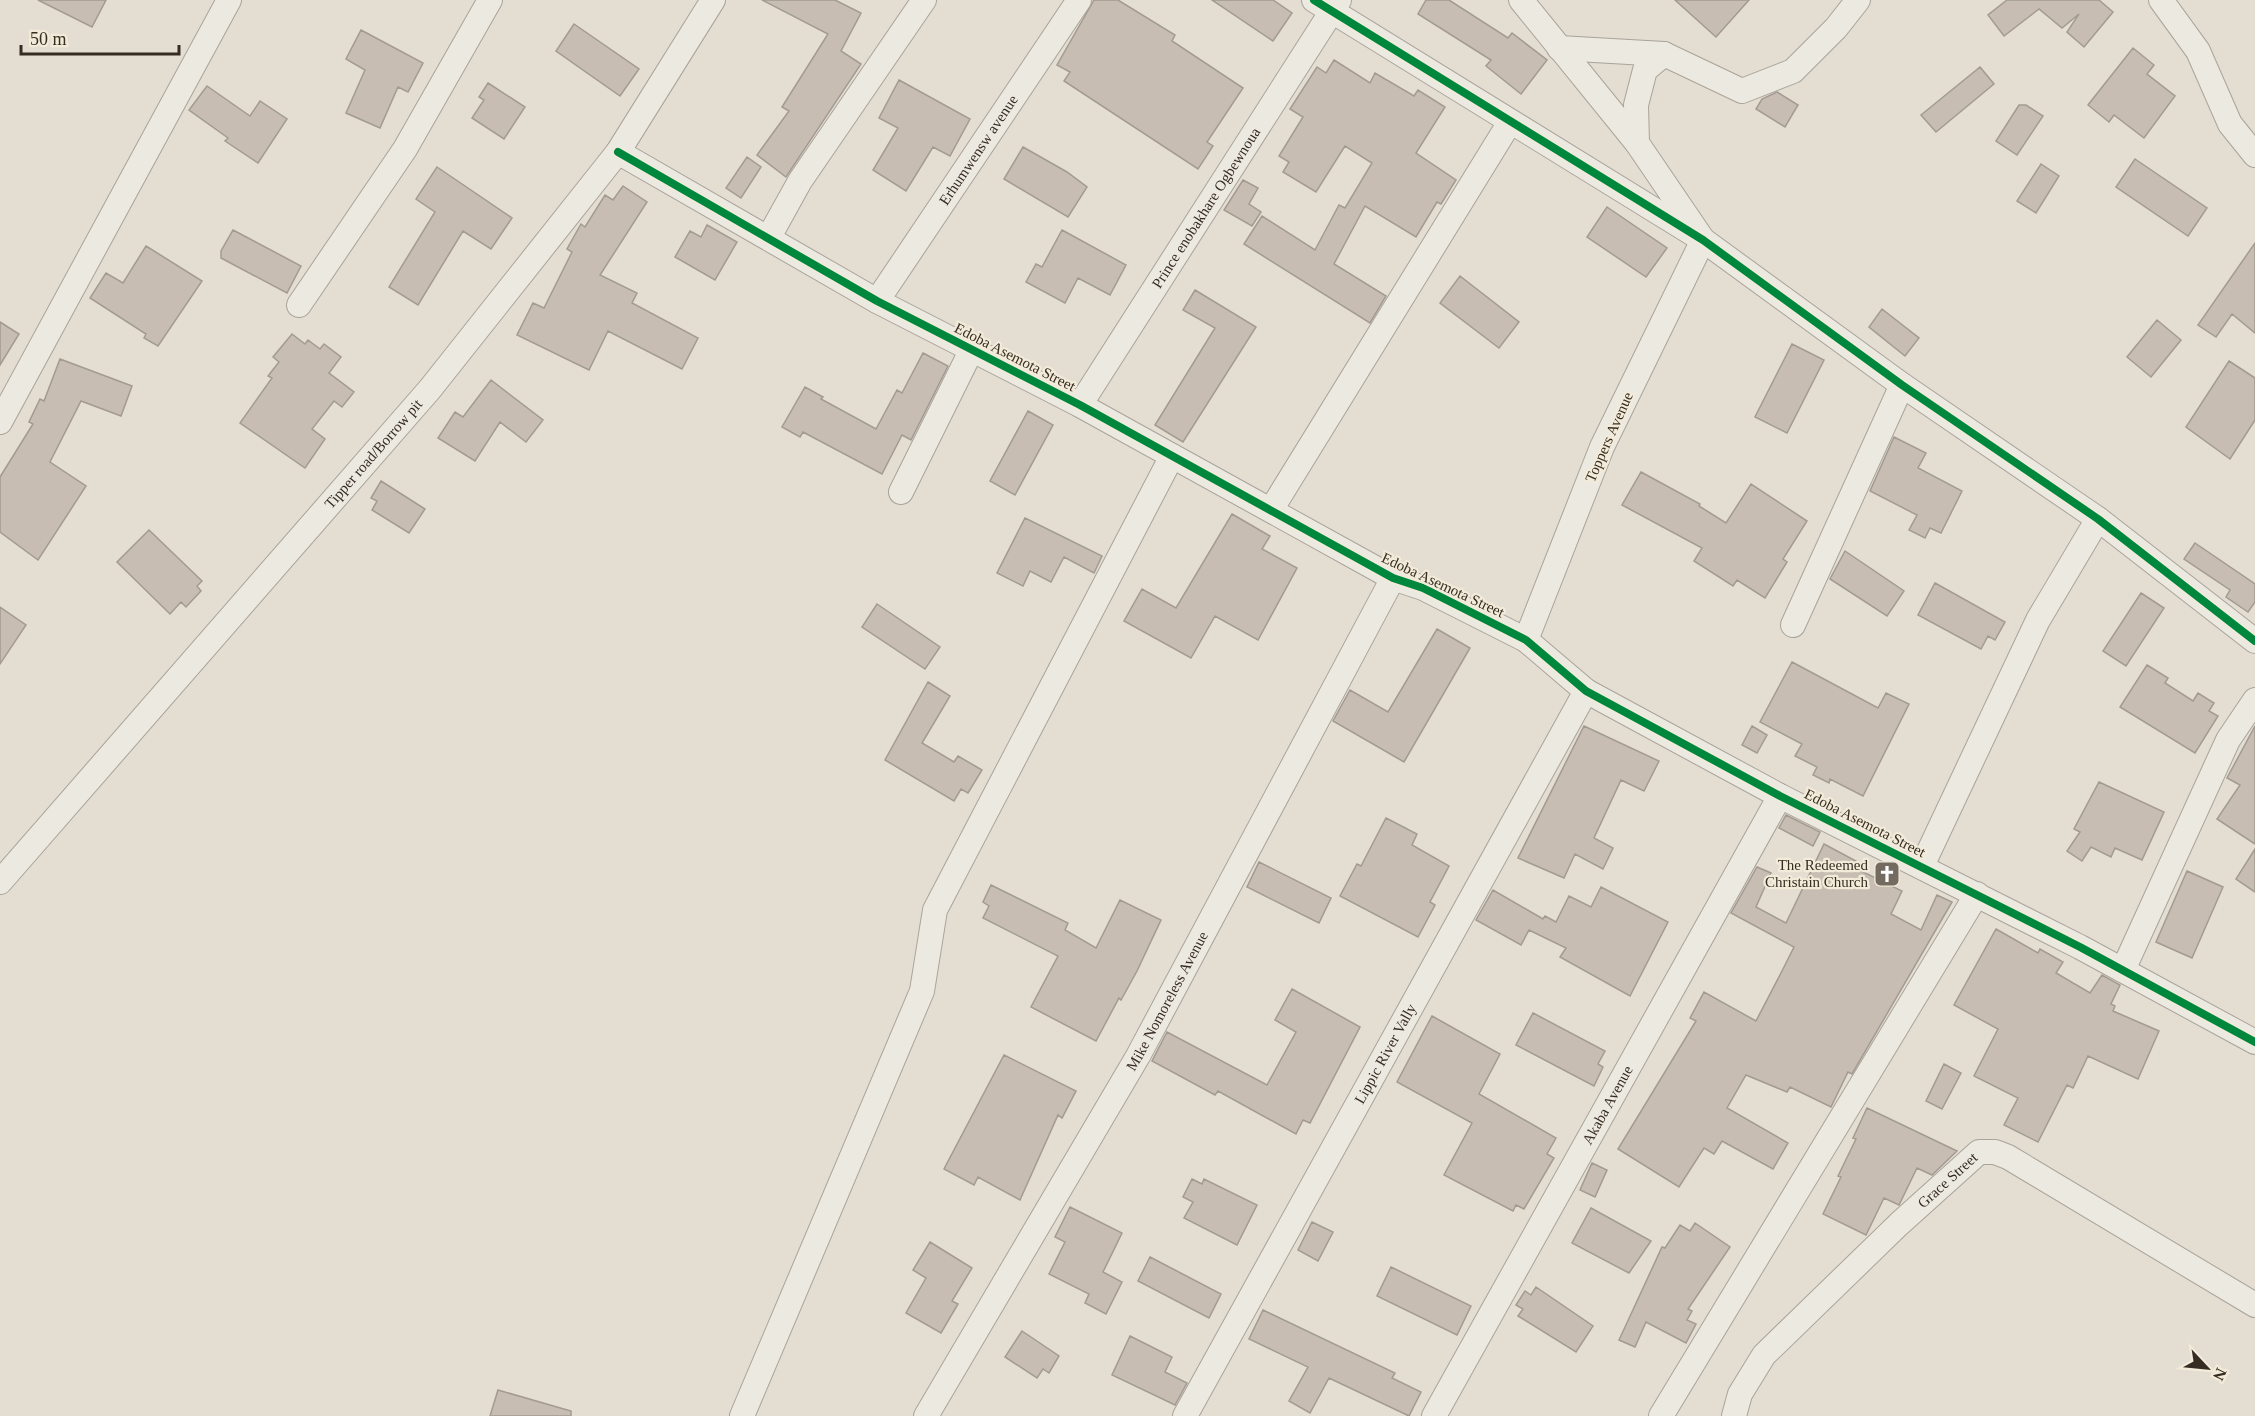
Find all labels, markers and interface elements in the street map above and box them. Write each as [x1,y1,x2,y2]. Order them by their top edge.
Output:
scale bar [21,18,178,56]
text: 50 m [30,29,67,49]
street label: Erhumwensw avenue [936,92,1021,208]
street label: Prince enobakhare Ogbewnoua [1149,124,1264,291]
street label: Edoba Asemota Street [952,320,1079,395]
street label: Toppers Avenue [1582,389,1636,484]
street label: Tipper road/Borrow pit [321,395,426,512]
street label: Edoba Asemota Street [1379,550,1508,621]
street label: Edoba Asemota Street [1802,786,1929,861]
place label: The Redeemed Christain Church [1765,857,1868,890]
church icon: The Redeemed Christain Church [1872,859,1902,889]
street label: Mike Nomoreless Avenue [1123,928,1211,1074]
street label: Lippic River Vally [1351,1001,1420,1106]
street label: Akaba Avenue [1579,1063,1636,1147]
street label: Grace Street [1914,1149,1981,1211]
north arrow [2177,1338,2237,1398]
text: N [2210,1365,2230,1384]

